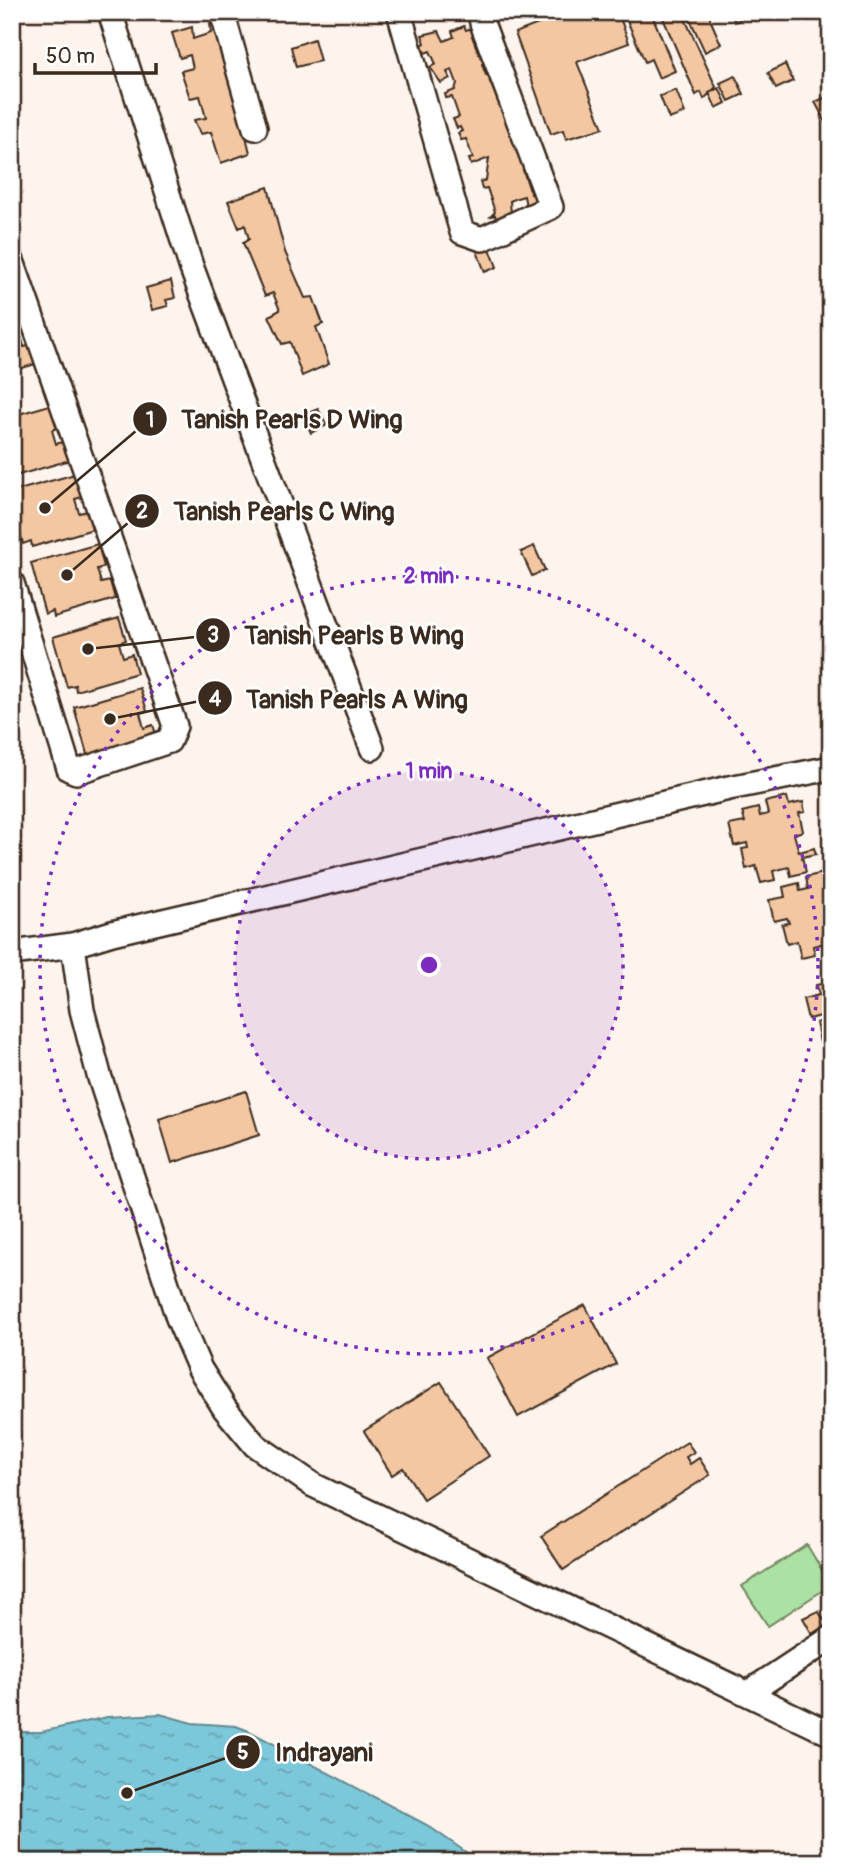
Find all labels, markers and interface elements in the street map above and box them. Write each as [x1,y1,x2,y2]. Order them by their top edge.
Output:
scale bar [35,32,156,76]
text: 50 m [46,43,95,70]
callout: Tanish Pearls D Wing [133,396,417,443]
text: Tanish Pearls D Wing [180,404,403,436]
text: 1 [146,407,154,434]
callout: Tanish Pearls C Wing [124,487,408,534]
text: Tanish Pearls C Wing [172,496,395,528]
text: 2 [136,498,148,525]
text: 2 min [404,563,454,590]
callout: Tanish Pearls B Wing [196,612,478,659]
text: Tanish Pearls B Wing [243,620,464,652]
text: 3 [207,622,219,649]
callout: Tanish Pearls A Wing [197,675,482,722]
text: Tanish Pearls A Wing [245,684,468,716]
text: 4 [209,686,222,713]
text: 1 min [406,758,453,785]
centre of rings [417,953,441,977]
callout: Indrayani [226,1728,387,1775]
text: Indrayani [275,1737,373,1769]
text: 5 [237,1739,249,1766]

